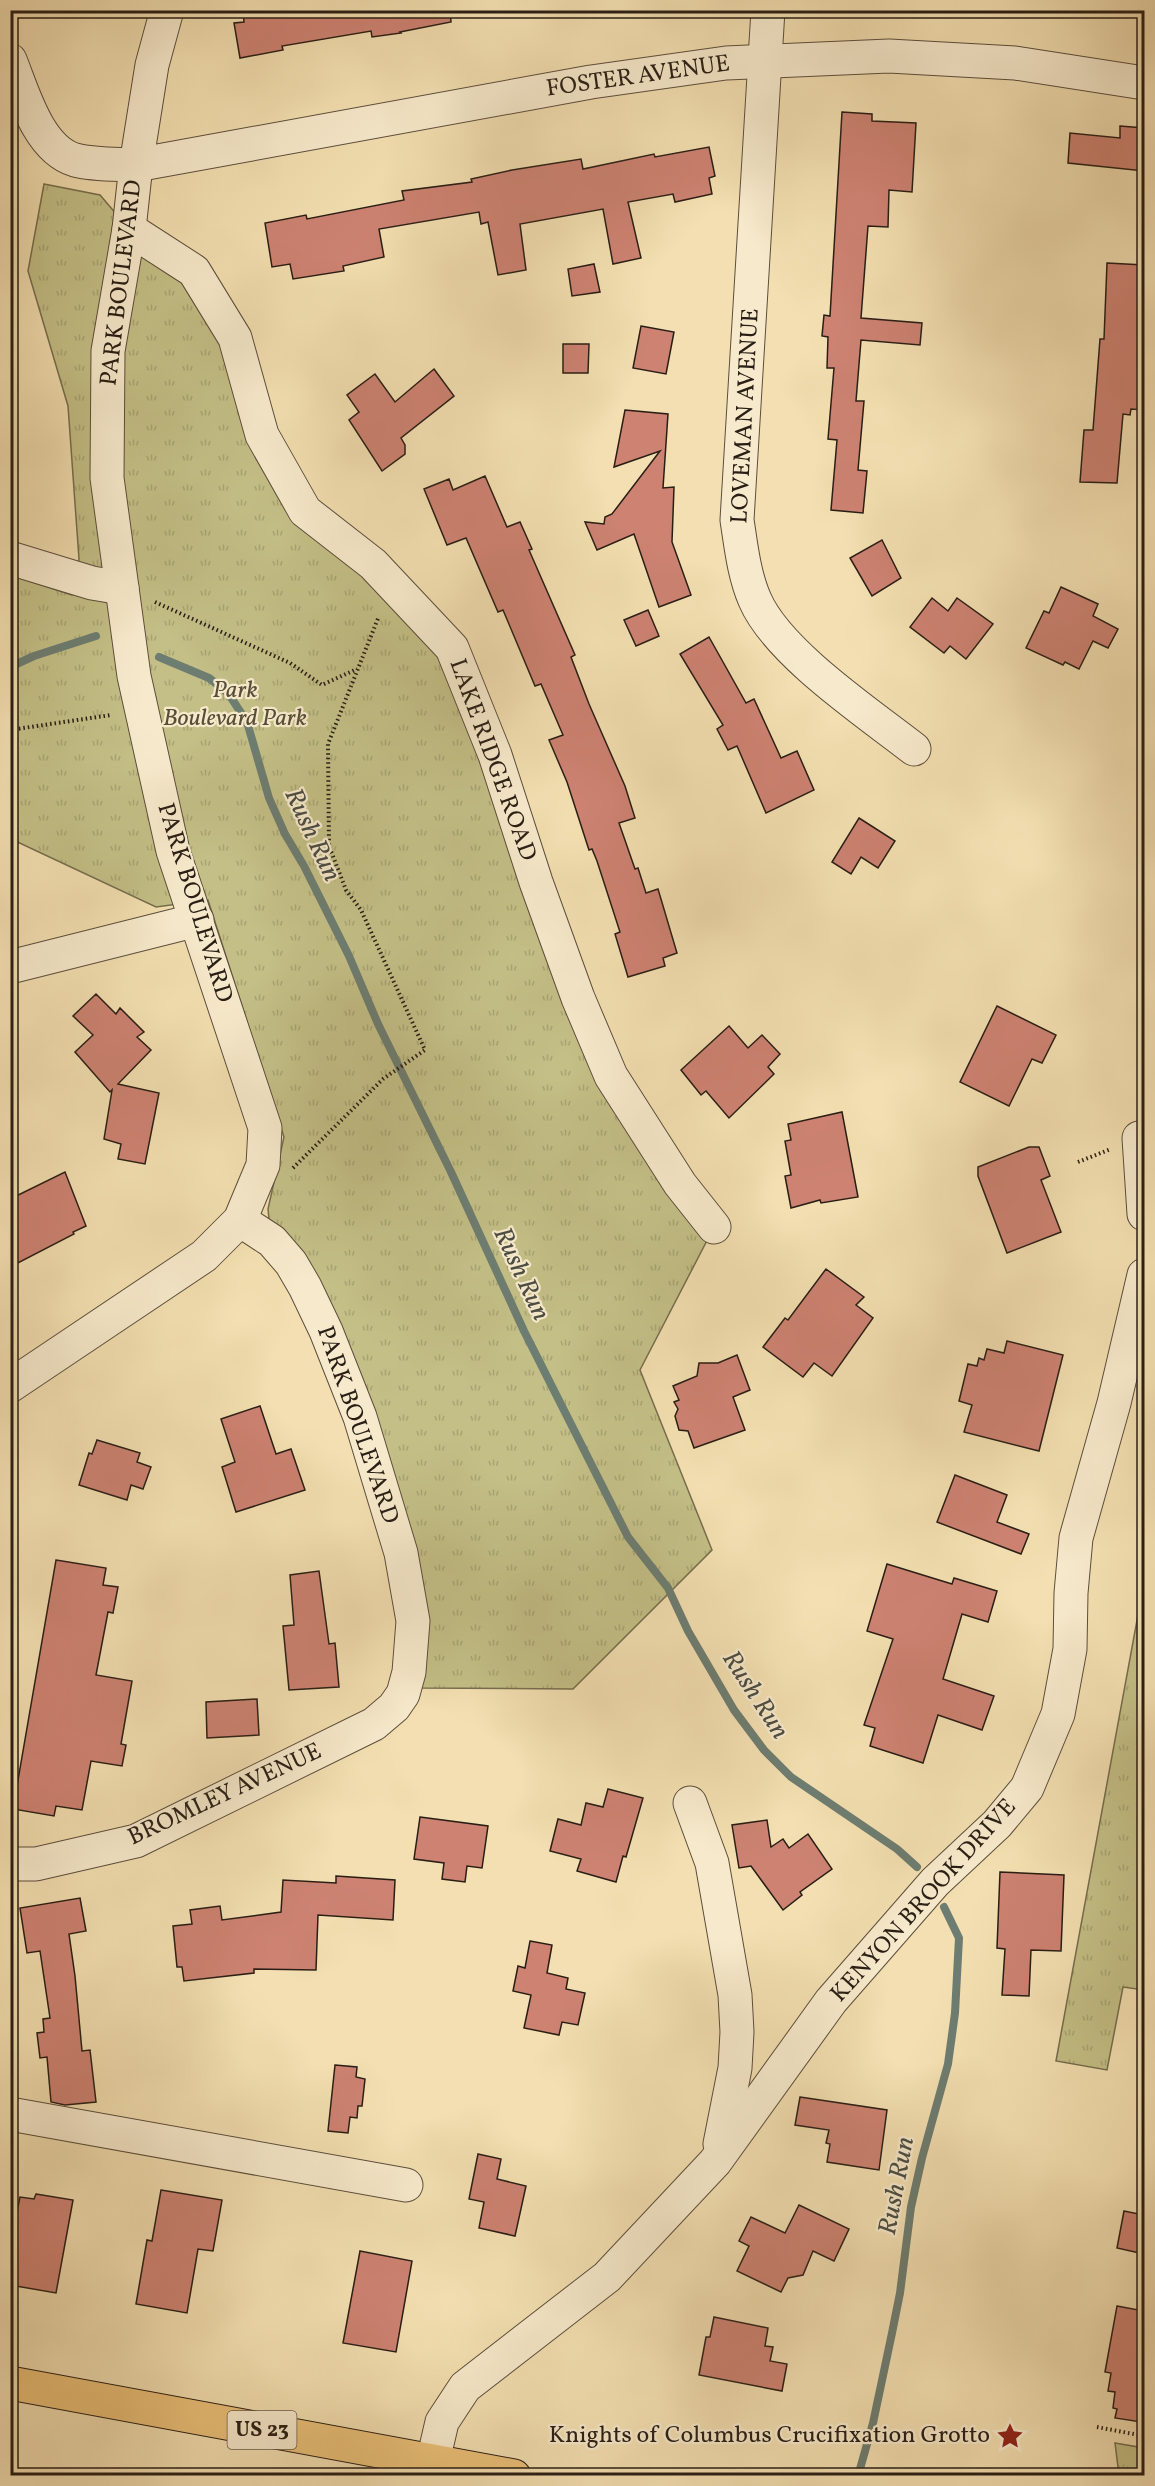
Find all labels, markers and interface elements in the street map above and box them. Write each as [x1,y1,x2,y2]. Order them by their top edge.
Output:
street label: FOSTER AVENUE [544,47,732,107]
street label: PARK BOULEVARD [92,178,152,388]
street label: LOVEMAN AVENUE [723,307,769,525]
street label: LAKE RIDGE ROAD [440,654,544,866]
park label: Park Boulevard Park [163,674,307,736]
water label: Rush Run [275,782,349,888]
street label: PARK BOULEVARD [147,799,241,1007]
water label: Rush Run [484,1221,558,1327]
street label: PARK BOULEVARD [307,1321,407,1529]
water label: Rush Run [713,1644,797,1746]
street label: BROMLEY AVENUE [122,1735,328,1855]
street label: KENYON BROOK DRIVE [823,1792,1025,2010]
water label: Rush Run [870,2134,924,2238]
road number: US 23 [228,2411,296,2449]
place label: Knights of Columbus Crucifixation Grotto [549,2419,990,2453]
place icon: Knights of Columbus Crucifixation Grotto [995,2421,1025,2451]

